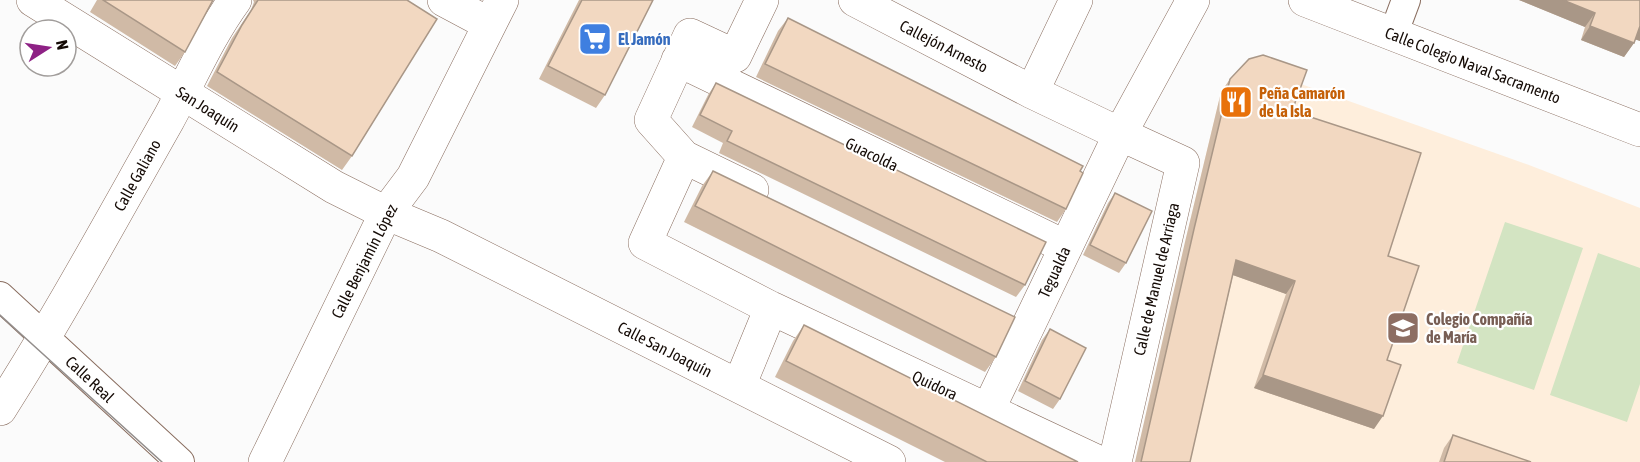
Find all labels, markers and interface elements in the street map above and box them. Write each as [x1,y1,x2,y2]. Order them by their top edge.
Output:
street label: Callejón Arnesto [896,16,991,77]
north arrow [18,18,78,78]
supermarket icon: El Jamón [577,21,613,57]
street label: Calle Colegio Naval Sacramento [1382,23,1563,108]
place label: El Jamón [618,30,671,48]
text: N [53,38,72,51]
street label: San Joaquín [173,83,243,136]
restaurant icon: Peña Camarón de la Isla [1218,84,1254,120]
place label: Peña Camarón de la Isla [1259,84,1345,120]
street label: Guacolda [843,134,901,174]
street label: Calle Galiano [110,136,164,214]
street label: Calle Benjamín López [327,201,402,322]
street label: Calle de Manuel de Arriaga [1130,201,1183,357]
street label: Tegualda [1034,244,1075,301]
school or university icon: Colegio Compañía de María [1385,310,1421,346]
place label: Colegio Compañía de María [1426,310,1532,346]
street label: Calle San Joaquín [614,318,715,381]
street label: Calle Real [62,352,118,406]
street label: Quidora [910,367,960,403]

